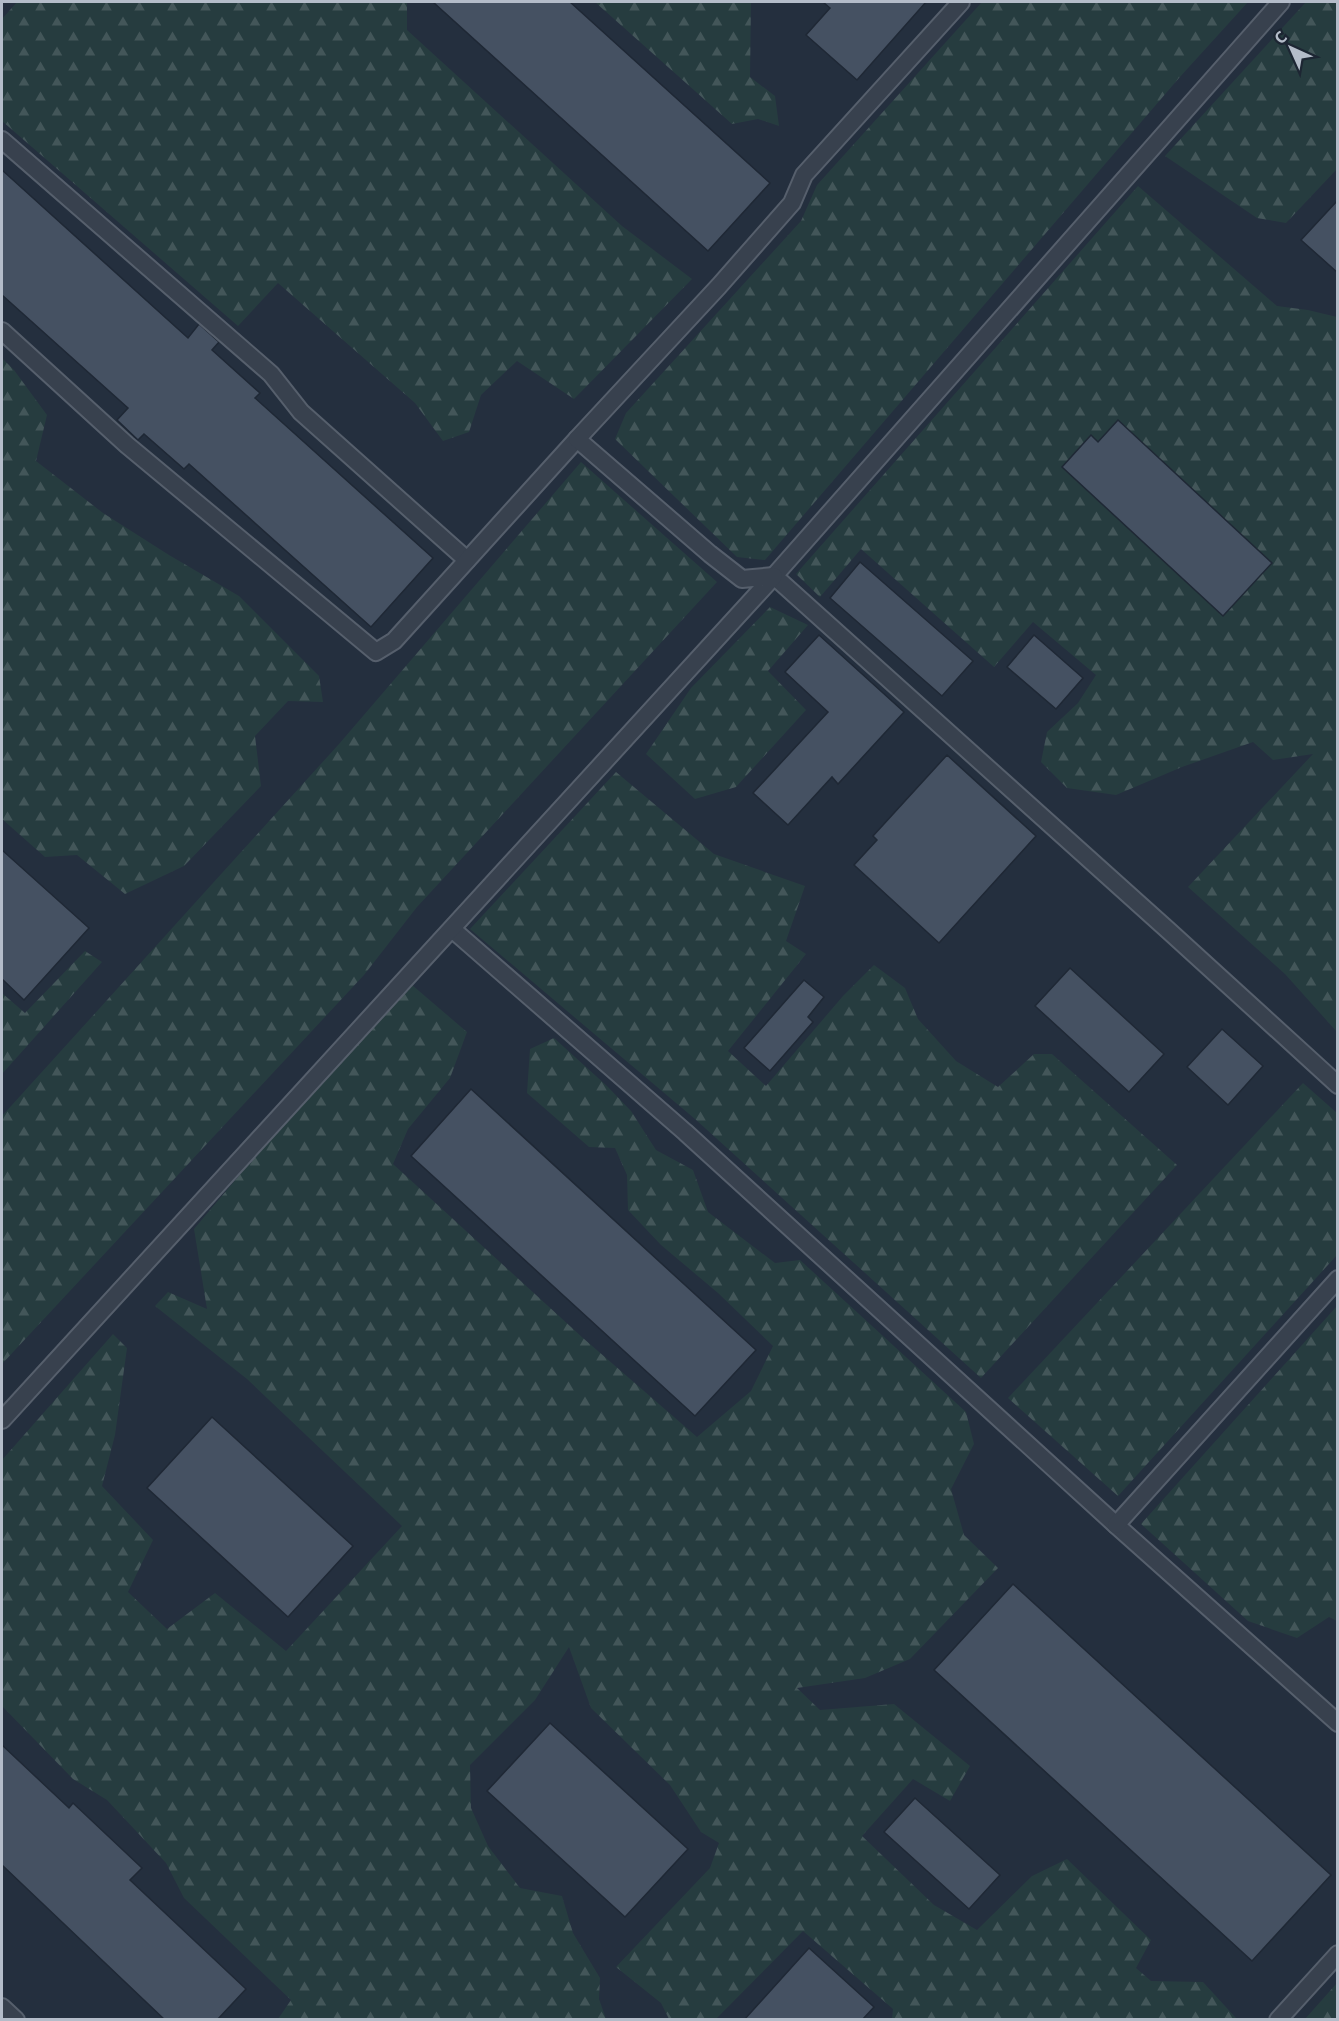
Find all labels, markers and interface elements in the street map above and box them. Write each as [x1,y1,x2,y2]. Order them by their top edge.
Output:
north arrow [1261,18,1321,78]
text: С [1269,26,1292,49]

